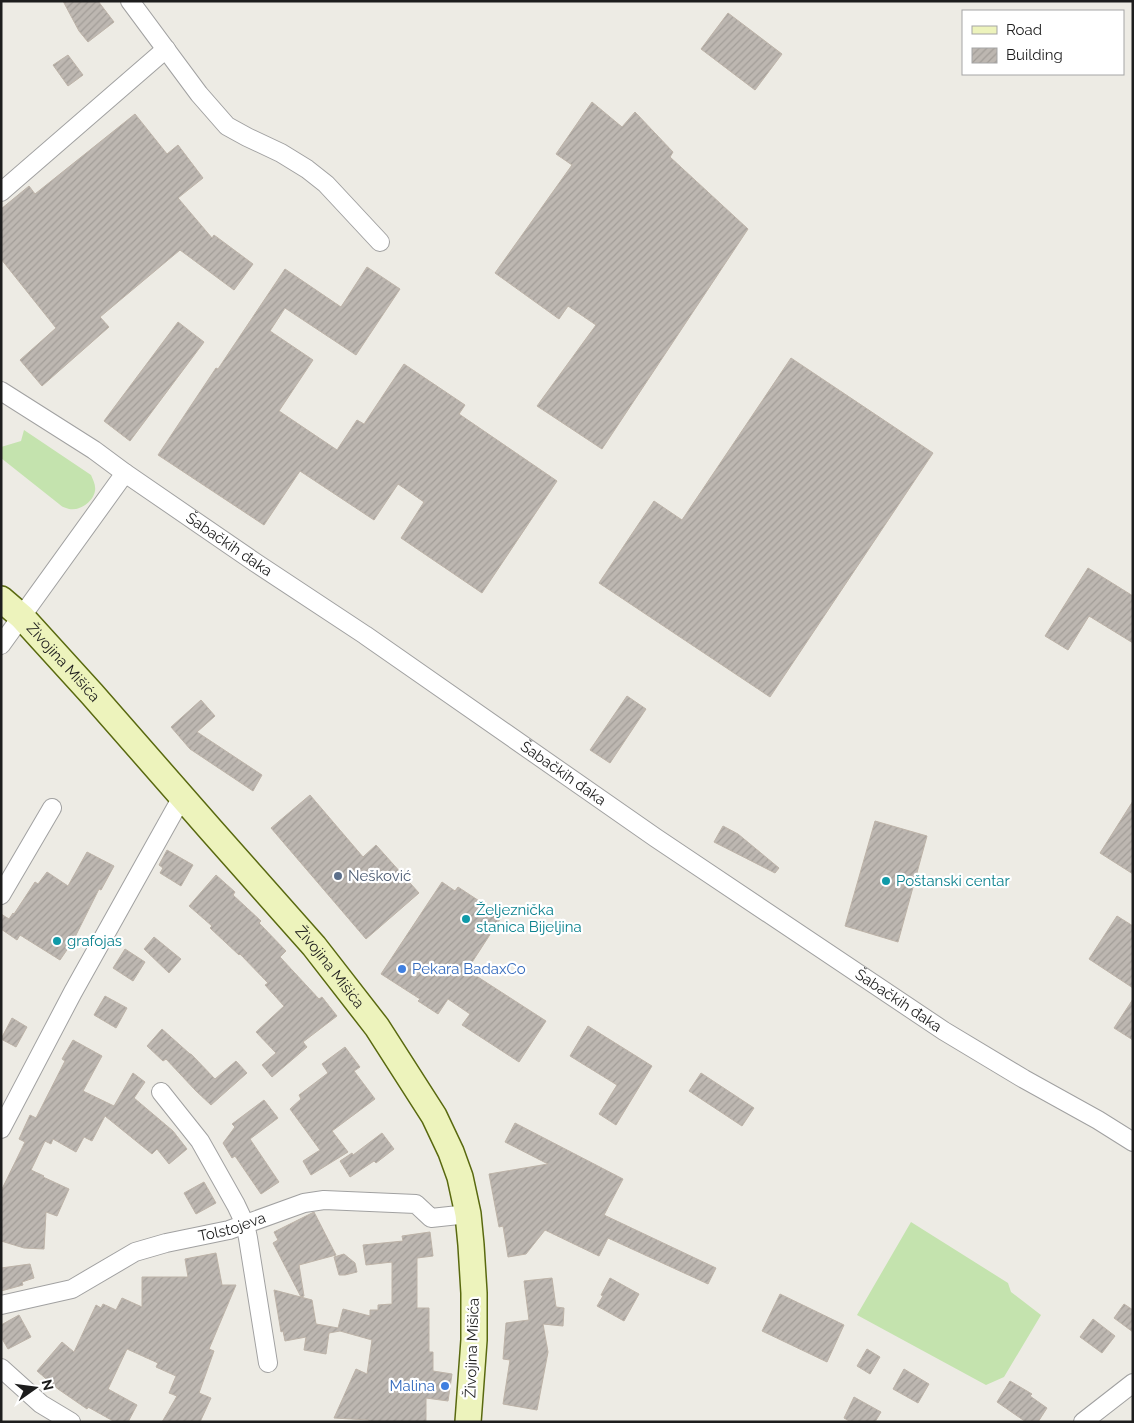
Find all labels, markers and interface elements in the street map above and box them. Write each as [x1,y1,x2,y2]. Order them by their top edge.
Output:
legend [962,10,1124,75]
text: Road [1006,21,1042,39]
text: Building [1006,46,1063,64]
street label: Šabačkih đaka [183,508,276,580]
street label: Živojina Mišića [23,619,104,705]
street label: Šabačkih đaka [517,736,610,809]
place label: Nešković [348,867,411,885]
marker: Nešković [332,870,344,882]
place label: Poštanski centar [896,872,1010,890]
marker: Poštanski centar [880,875,892,887]
place label: Željeznička stanica Bijeljina [476,901,582,936]
marker: Željeznička stanica Bijeljina [460,913,472,925]
street label: Živojina Mišića [292,922,368,1012]
place label: grafojas [67,932,122,950]
marker: grafojas [51,935,63,947]
place label: Pekara BadaxCo [412,960,526,978]
marker: Pekara BadaxCo [396,963,408,975]
street label: Šabačkih đaka [852,964,945,1036]
street label: Tolstojeva [197,1209,268,1245]
street label: Živojina Mišića [461,1298,483,1398]
north arrow [10,1363,60,1413]
place label: Malina [389,1377,435,1395]
text: N [39,1378,57,1392]
marker: Malina [439,1380,451,1392]

